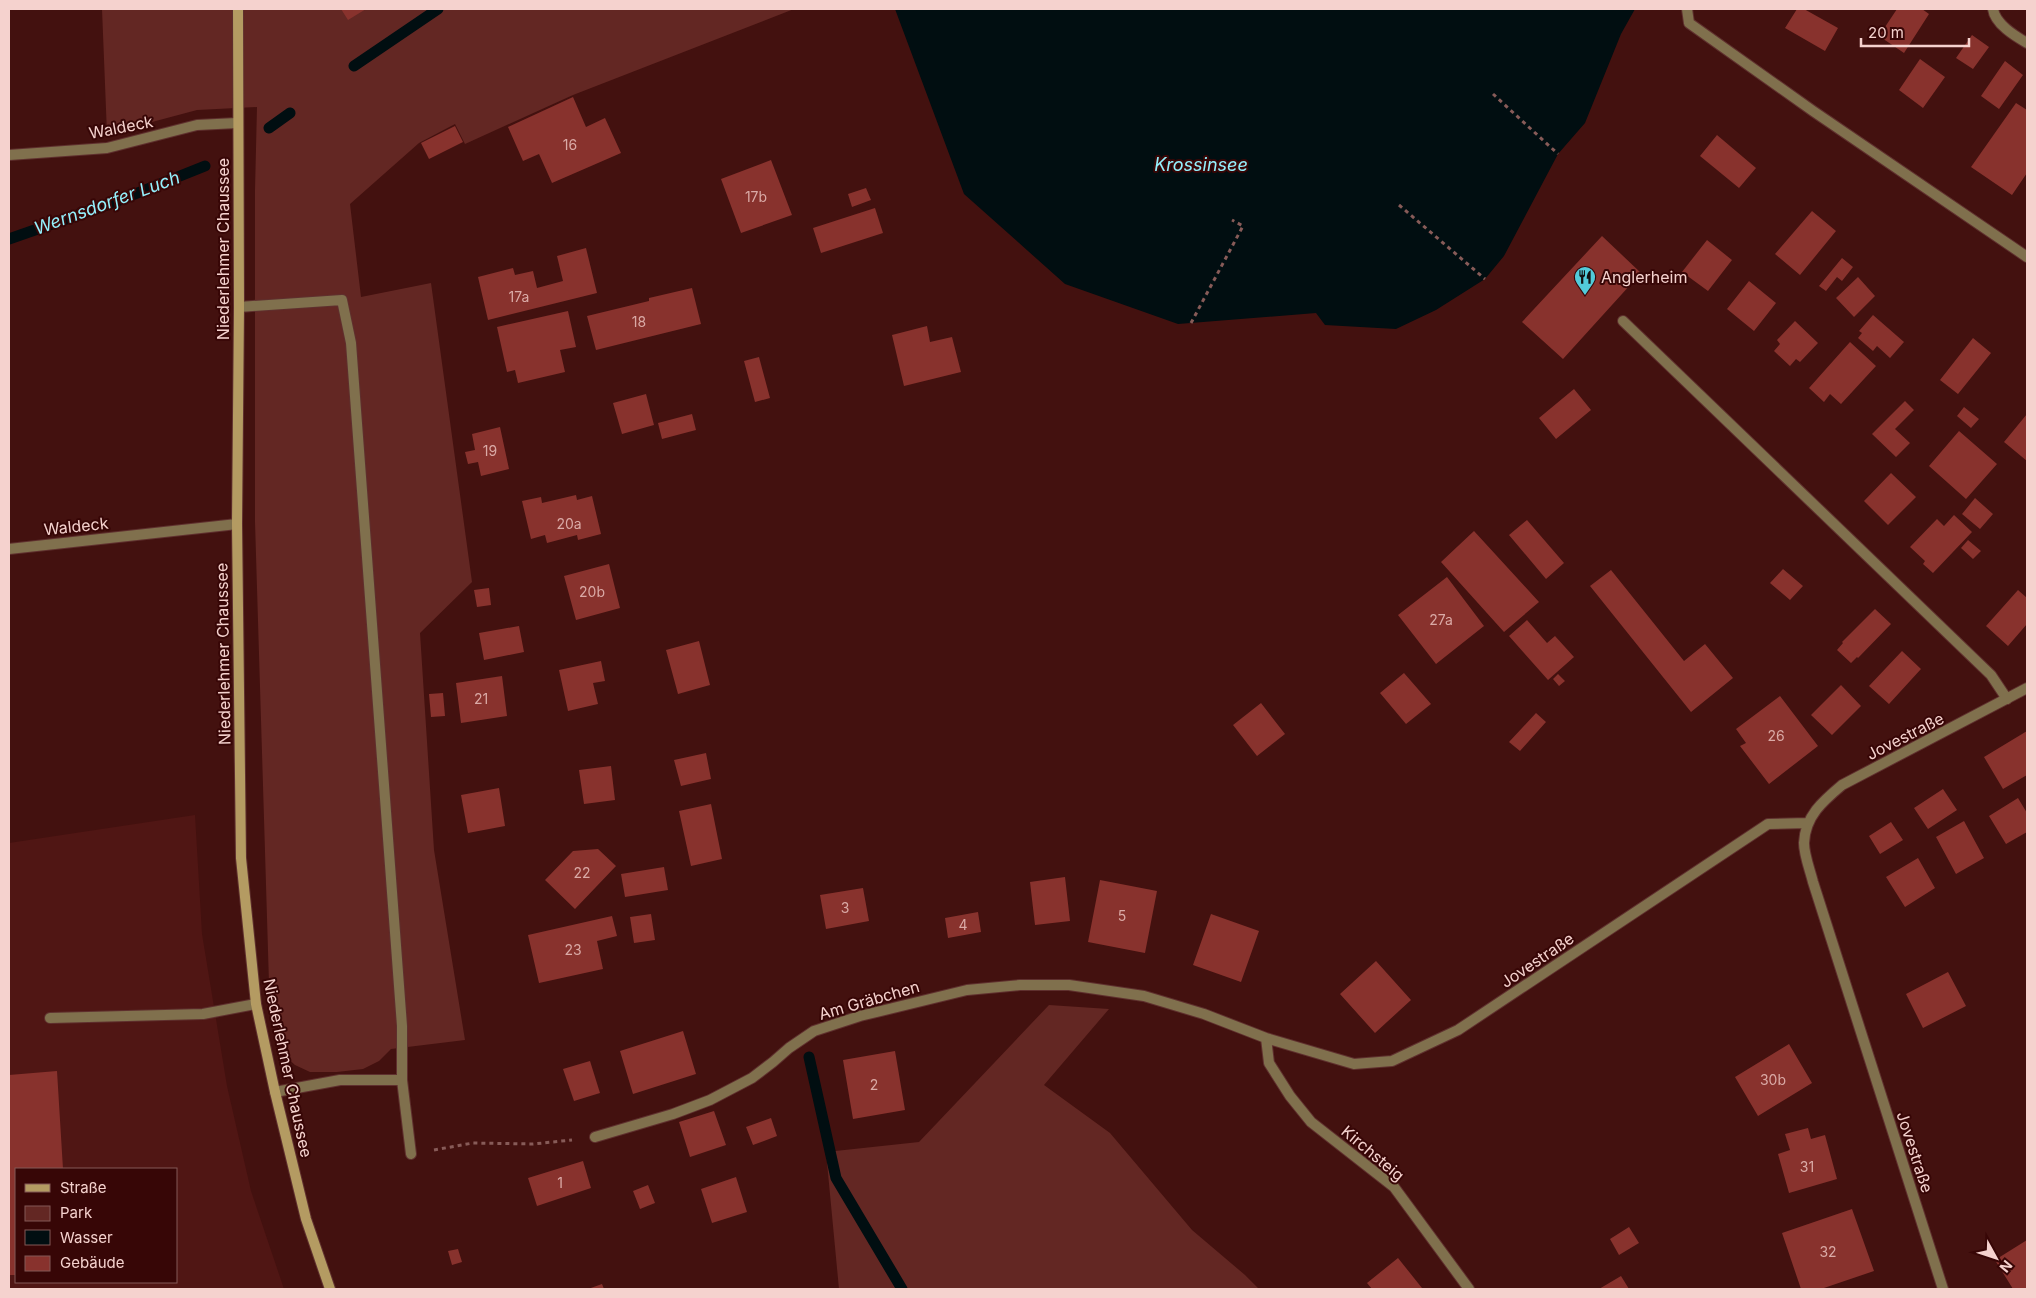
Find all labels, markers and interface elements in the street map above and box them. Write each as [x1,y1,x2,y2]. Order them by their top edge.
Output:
scale bar [1861,15,1968,47]
text: 20 m [1868,23,1904,42]
street label: Waldeck [87,111,155,143]
house number: 16 [563,136,577,153]
water label: Krossinsee [1154,154,1248,175]
street label: Niederlehmer Chaussee [213,158,233,340]
water label: Wernsdorfer Luch [31,166,183,239]
house number: 17b [745,188,767,205]
restaurant icon: Anglerheim [1573,265,1597,296]
place label: Anglerheim [1601,267,1687,287]
house number: 17a [509,288,529,305]
house number: 18 [632,313,646,330]
house number: 19 [483,442,497,459]
street label: Waldeck [43,513,110,539]
house number: 20a [556,515,582,532]
street label: Niederlehmer Chaussee [211,563,235,745]
house number: 20b [579,583,605,600]
house number: 27a [1429,611,1453,628]
house number: 21 [474,690,488,707]
street label: Jovestraße [1863,708,1947,764]
house number: 26 [1767,727,1785,744]
house number: 22 [573,864,591,881]
house number: 3 [841,899,849,916]
house number: 5 [1118,907,1126,924]
house number: 4 [958,916,968,933]
street label: Jovestraße [1496,928,1578,992]
house number: 23 [564,941,582,958]
street label: Am Gräbchen [816,976,922,1024]
street label: Niederlehmer Chaussee [259,977,317,1159]
house number: 30b [1760,1071,1786,1088]
house number: 2 [870,1076,878,1093]
street label: Jovestraße [1892,1109,1938,1195]
street label: Kirchsteig [1338,1121,1408,1185]
house number: 31 [1800,1158,1814,1175]
legend [15,1168,178,1283]
house number: 1 [557,1174,563,1191]
text: Straße [60,1178,107,1197]
text: Park [60,1203,93,1222]
text: Wasser [60,1228,113,1247]
north arrow [1971,1233,2021,1283]
house number: 32 [1819,1243,1837,1260]
text: Gebäude [60,1253,125,1272]
text: N [1996,1257,2016,1276]

